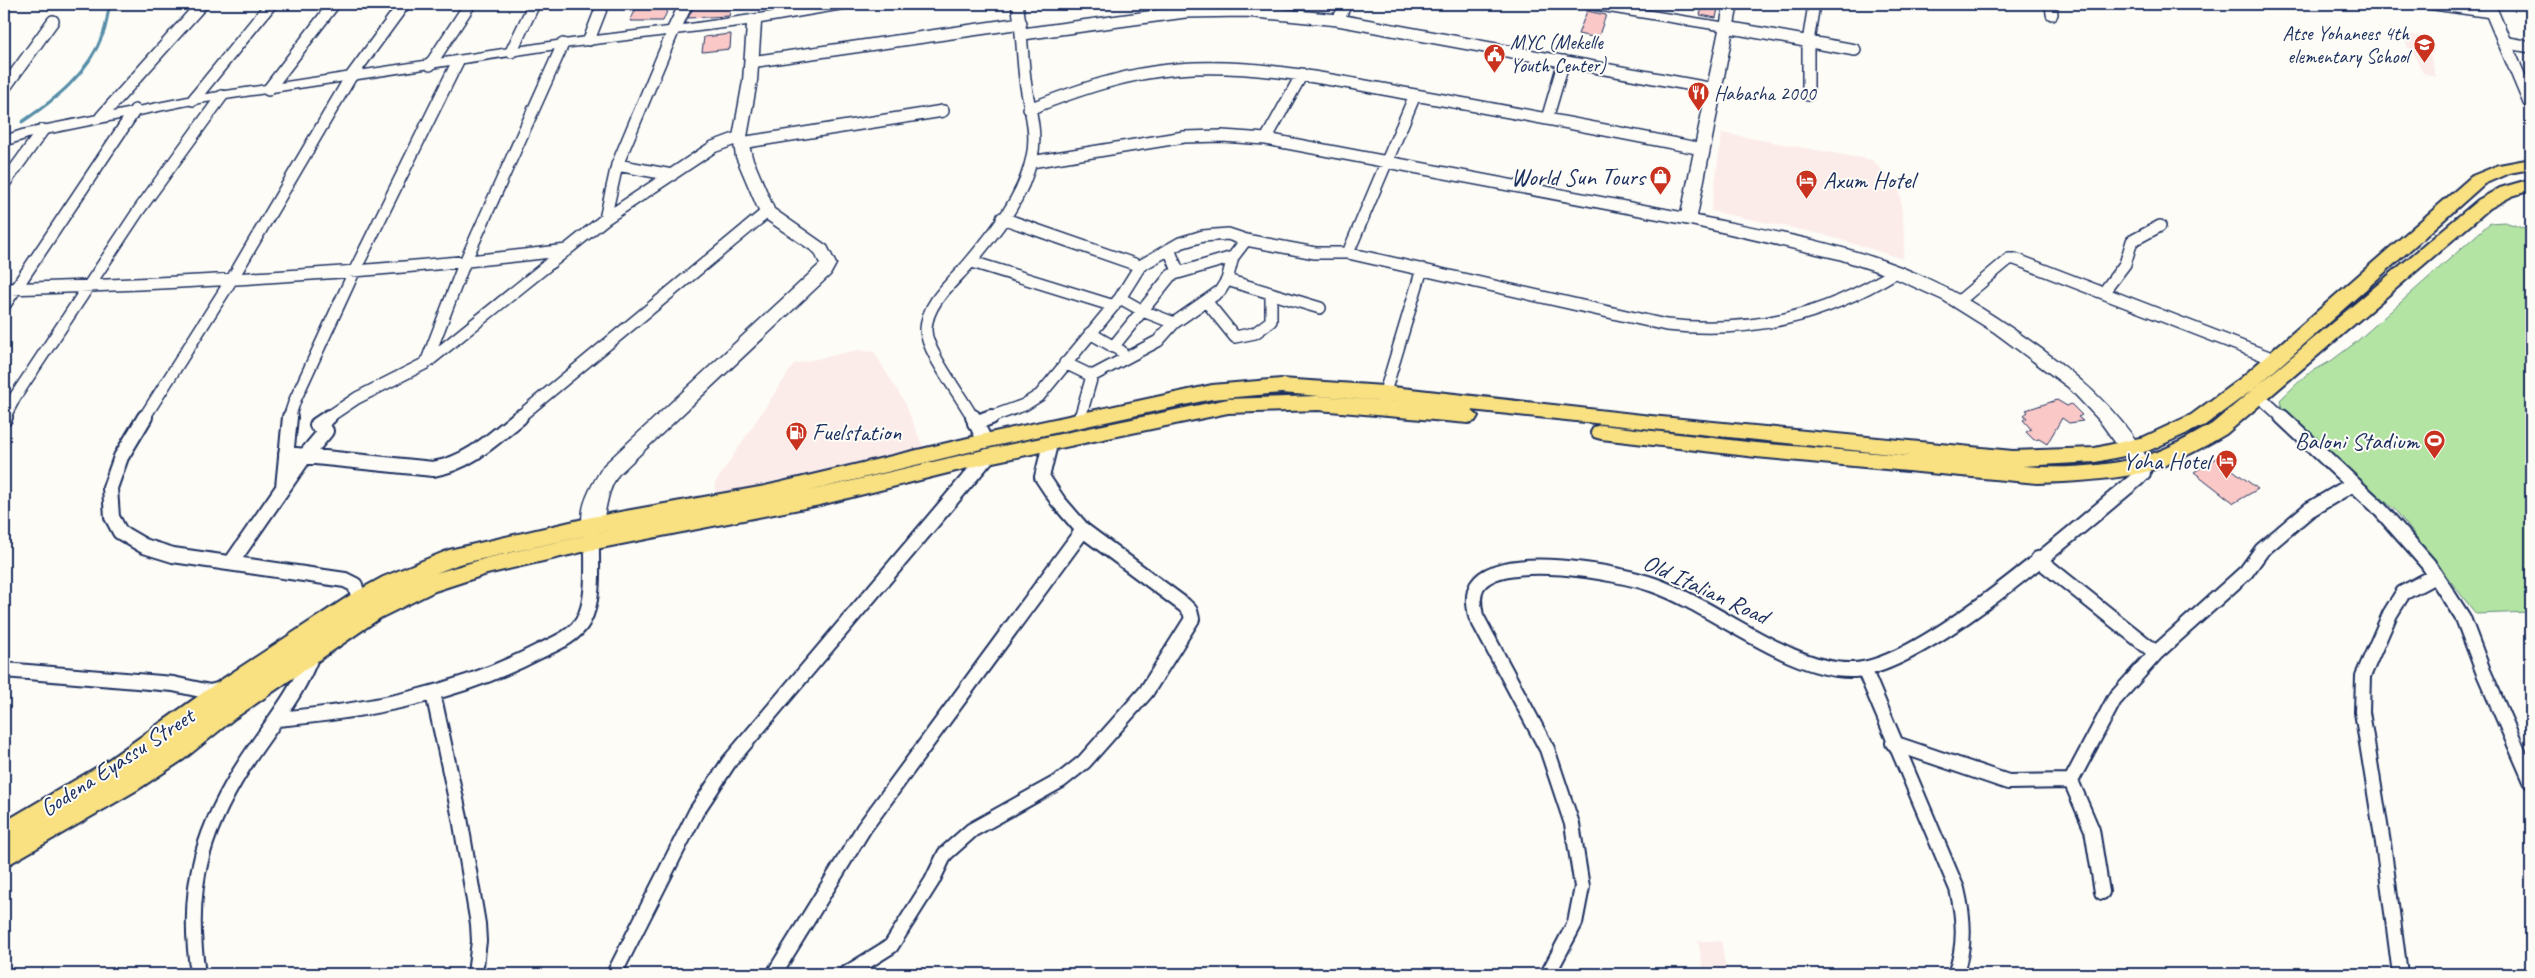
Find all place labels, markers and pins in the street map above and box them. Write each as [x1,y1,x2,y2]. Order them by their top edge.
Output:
place label: Atse Yohanees 4th elementary School [2283,21,2413,69]
place label: MYC (Mekelle Youth Center) [1510,30,1607,78]
school or university icon: Atse Yohanees 4th elementary School [2413,32,2437,63]
public building icon: MYC (Mekelle Youth Center) [1482,42,1506,73]
restaurant icon: Habasha 2000 [1686,81,1710,112]
place label: Habasha 2000 [1714,81,1818,106]
place label: World Sun Tours [1511,162,1647,192]
shop icon: World Sun Tours [1649,165,1673,196]
place label: Axum Hotel [1823,165,1919,195]
hotel icon: Axum Hotel [1795,168,1819,199]
place label: Fuelstation [812,417,901,447]
fuel station icon: Fuelstation [784,420,808,451]
place label: Baloni Stadium [2295,426,2420,456]
sports icon: Baloni Stadium [2423,429,2447,460]
place label: Yoha Hotel [2122,446,2214,476]
hotel icon: Yoha Hotel [2214,449,2238,480]

